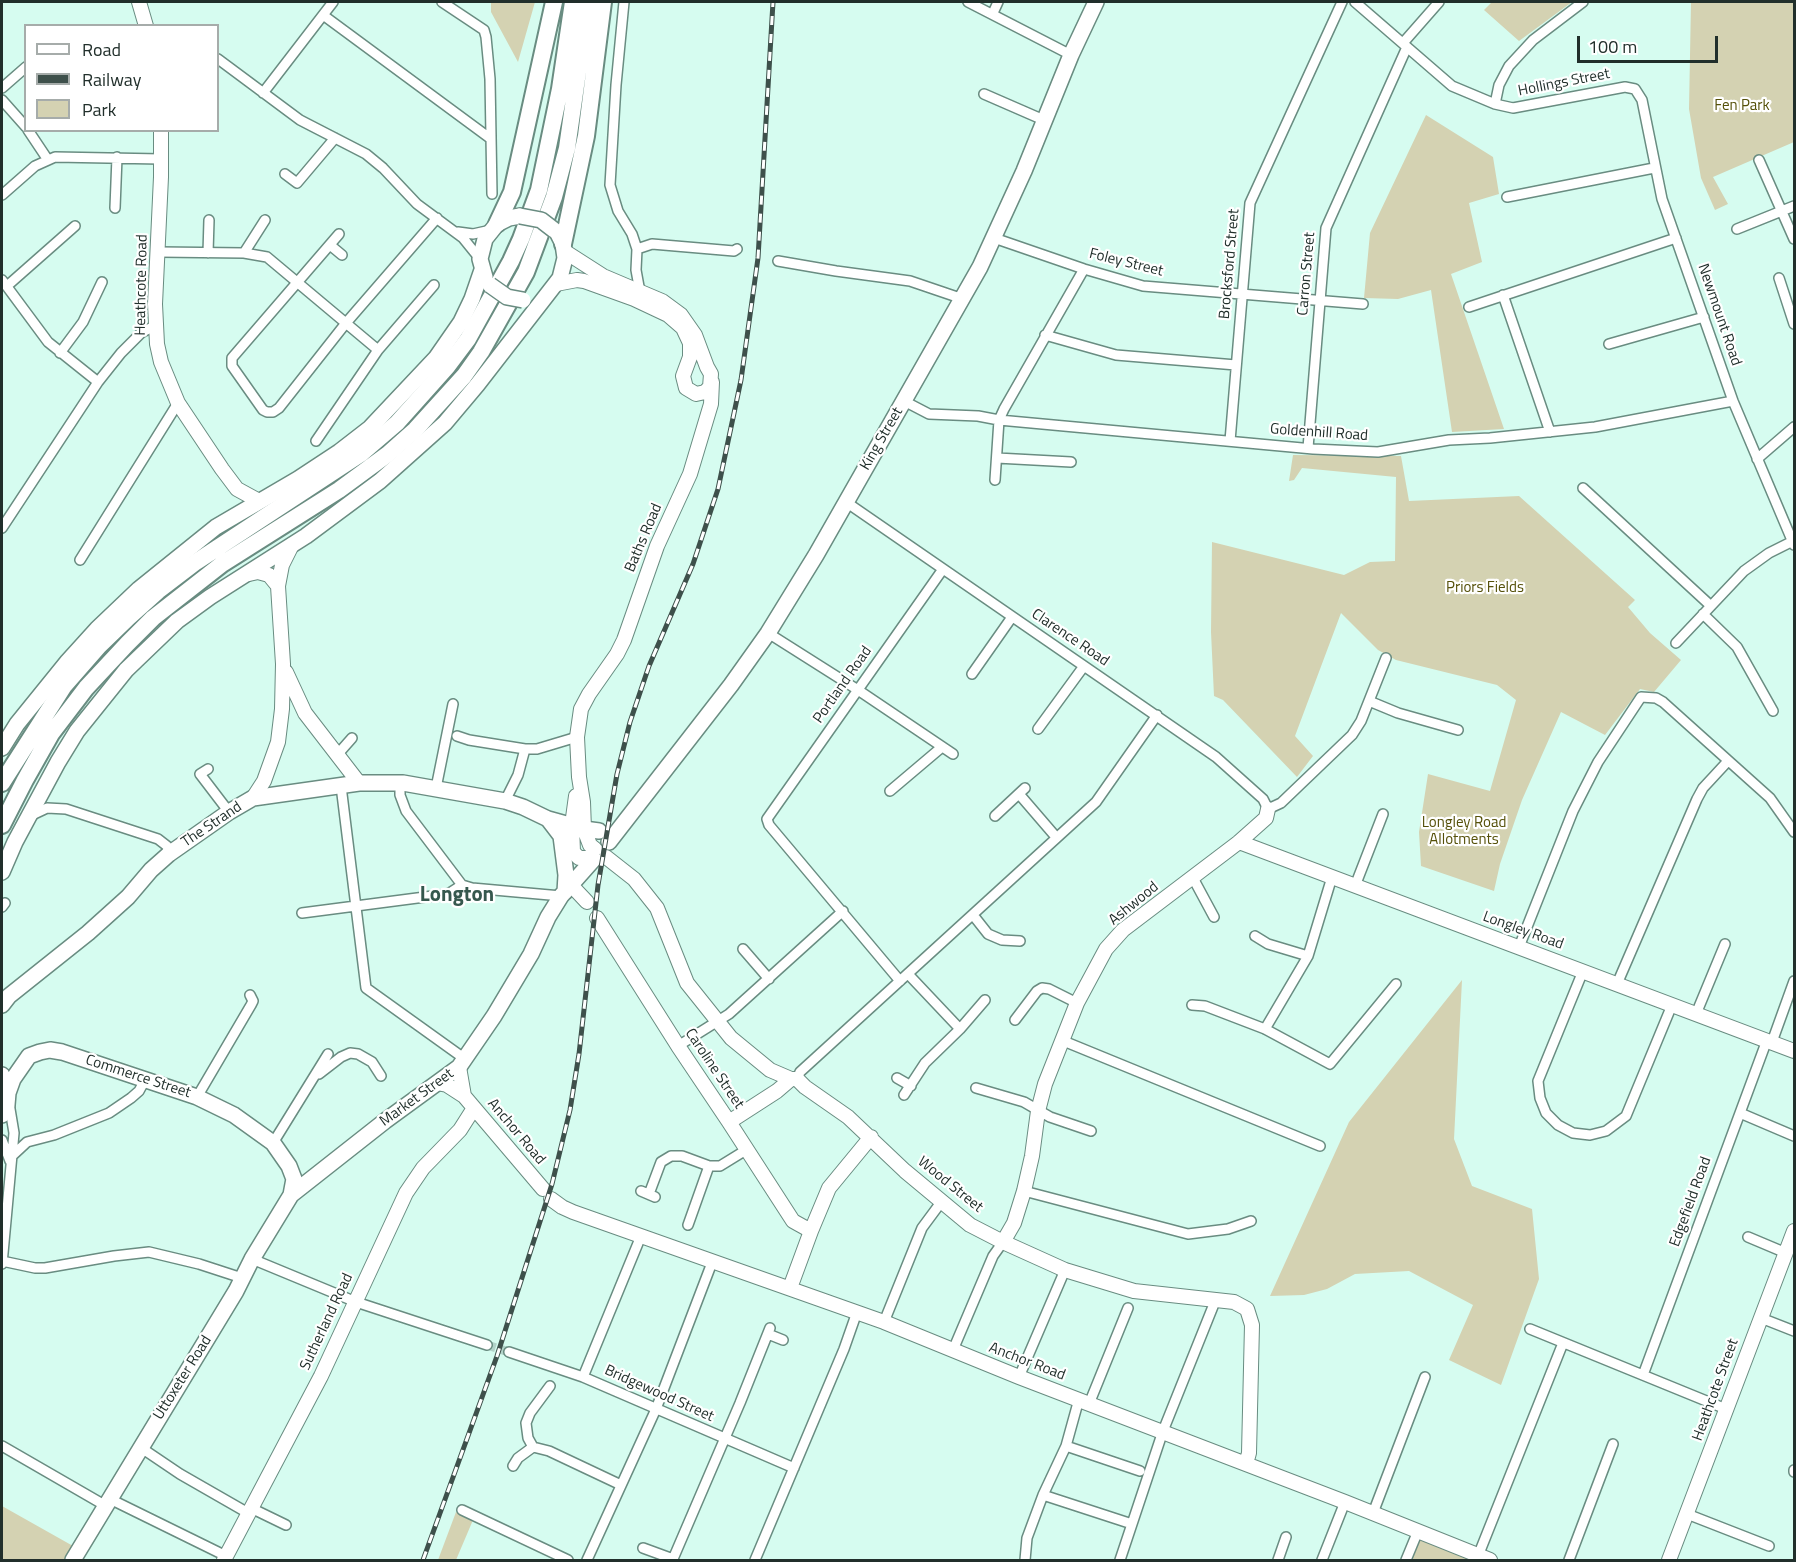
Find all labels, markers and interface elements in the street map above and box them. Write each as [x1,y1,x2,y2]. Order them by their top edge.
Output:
legend [24,24,219,132]
scale bar [1580,24,1721,62]
text: 100 m [1588,33,1637,60]
text: Road [82,36,121,63]
street label: Hollings Street [1517,65,1611,101]
text: Railway [82,66,141,93]
text: Park [82,96,116,123]
park label: Fen Park [1714,97,1770,115]
street label: Brocksford Street [1216,208,1244,320]
street label: Carron Street [1294,231,1320,317]
street label: Heathcote Road [132,234,152,336]
street label: Foley Street [1087,245,1165,281]
street label: Newmount Road [1693,262,1745,368]
street label: King Street [857,404,907,474]
street label: Goldenhill Road [1269,421,1369,445]
street label: Baths Road [621,501,667,575]
park label: Priors Fields [1446,579,1524,597]
street label: Clarence Road [1028,605,1112,671]
street label: Portland Road [810,643,876,727]
street label: The Strand [178,798,246,852]
park label: Longley Road Allotments [1422,814,1506,849]
street label: Ashwood [1105,878,1163,930]
district label: Longton [420,883,494,909]
street label: Longley Road [1480,908,1566,954]
street label: Caroline Street [681,1025,747,1113]
street label: Commerce Street [83,1052,193,1102]
street label: Market Street [376,1065,458,1131]
street label: Anchor Road [483,1095,549,1169]
street label: Wood Street [914,1153,986,1217]
street label: Edgefield Road [1666,1155,1716,1249]
street label: Sutherland Road [297,1271,357,1373]
street label: Uttoxeter Road [150,1333,216,1423]
street label: Heathcote Street [1689,1336,1743,1444]
street label: Anchor Road [986,1339,1068,1385]
street label: Bridgewood Street [601,1362,717,1426]

